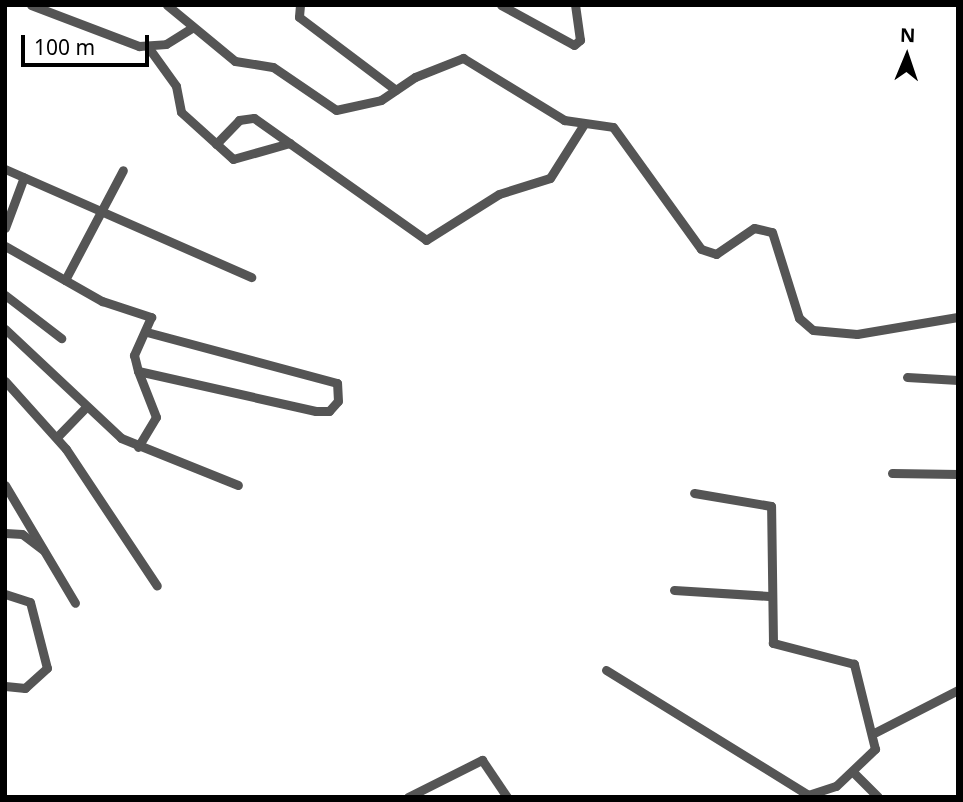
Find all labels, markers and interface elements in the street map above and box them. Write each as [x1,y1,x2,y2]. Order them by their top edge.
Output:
scale bar [24,21,152,65]
north arrow [872,21,942,91]
text: N [900,22,916,48]
text: 100 m [34,33,95,61]

